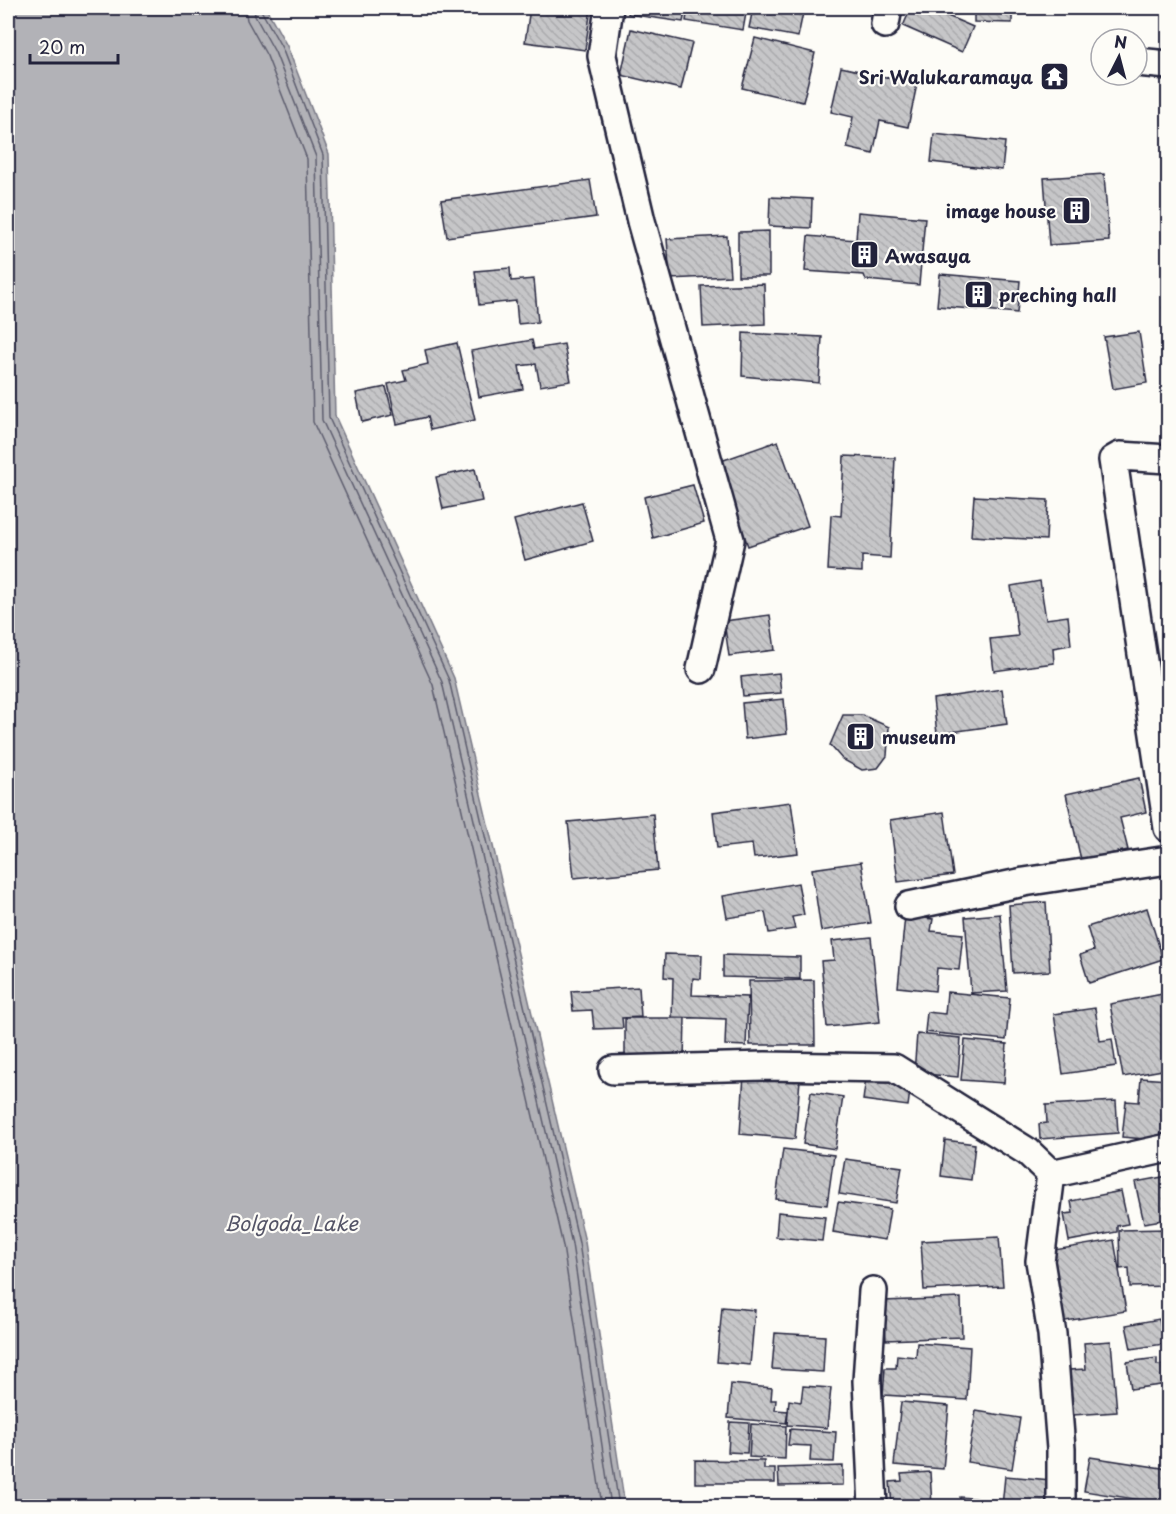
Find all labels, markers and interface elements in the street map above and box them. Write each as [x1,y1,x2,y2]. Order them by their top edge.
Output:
scale bar [30,27,118,65]
north arrow [1089,27,1149,87]
text: N [1113,28,1128,54]
text: 20 m [39,33,85,60]
temple icon: Sri Walukaramaya [1038,60,1070,92]
place label: Sri Walukaramaya [859,63,1033,90]
building icon: image house [1061,194,1093,226]
place label: image house [946,197,1056,224]
building icon: Awasaya [848,239,880,271]
place label: Awasaya [885,242,971,269]
building icon: preching hall [962,278,994,310]
place label: preching hall [999,281,1116,308]
building icon: museum [845,720,877,752]
place label: museum [882,723,956,750]
water label: Bolgoda_Lake [224,1208,359,1238]

